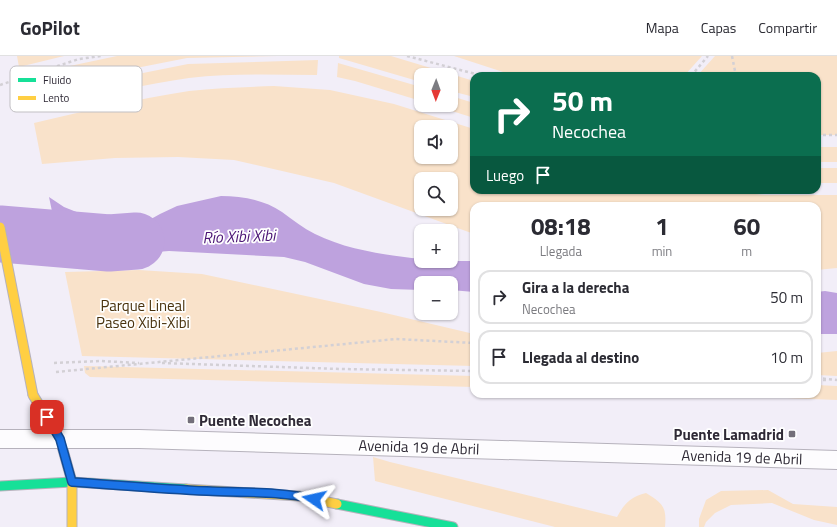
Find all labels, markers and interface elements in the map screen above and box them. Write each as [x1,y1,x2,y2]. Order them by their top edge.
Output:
text: GoPilot [20,13,80,42]
text: Mapa [646,17,679,38]
text: Capas [701,17,736,38]
text: Compartir [758,17,817,38]
legend [10,66,142,112]
north arrow [414,68,458,112]
map controls [414,68,458,320]
text: Fluido [43,72,71,88]
text: 50 m [552,79,613,122]
icon: right [486,88,538,140]
text: Lento [43,90,70,106]
text: Necochea [552,118,626,145]
button: sound [414,120,458,164]
text: Luego [486,164,524,187]
icon: arrive [532,164,554,186]
button: search [414,172,458,216]
text: 08:18 [531,208,591,244]
text: 1 [655,208,669,244]
text: 60 [733,208,760,244]
water label: Río Xibi Xibi [202,223,278,249]
button: + [414,224,458,268]
text: Llegada [540,241,582,261]
text: min [652,241,672,261]
text: m [741,241,752,261]
button: − [414,276,458,320]
text: Gira a la derecha [522,276,629,299]
icon: right [488,286,510,308]
text: 50 m [770,286,803,309]
park label: Parque Lineal Paseo Xibi-Xibi [96,294,190,334]
text: Necochea [522,299,575,319]
icon: arrive [488,346,510,368]
text: Llegada al destino [522,346,639,369]
text: 10 m [770,346,803,369]
pin [30,400,64,434]
icon: arrive [36,406,58,428]
place label: Puente Necochea [199,409,312,432]
marker: Puente Necochea [186,415,196,425]
place label: Puente Lamadrid [674,423,784,446]
marker: Puente Lamadrid [787,429,797,439]
street label: Avenida 19 de Abril [358,433,480,461]
street label: Avenida 19 de Abril [681,443,803,471]
position arrow [293,478,335,520]

